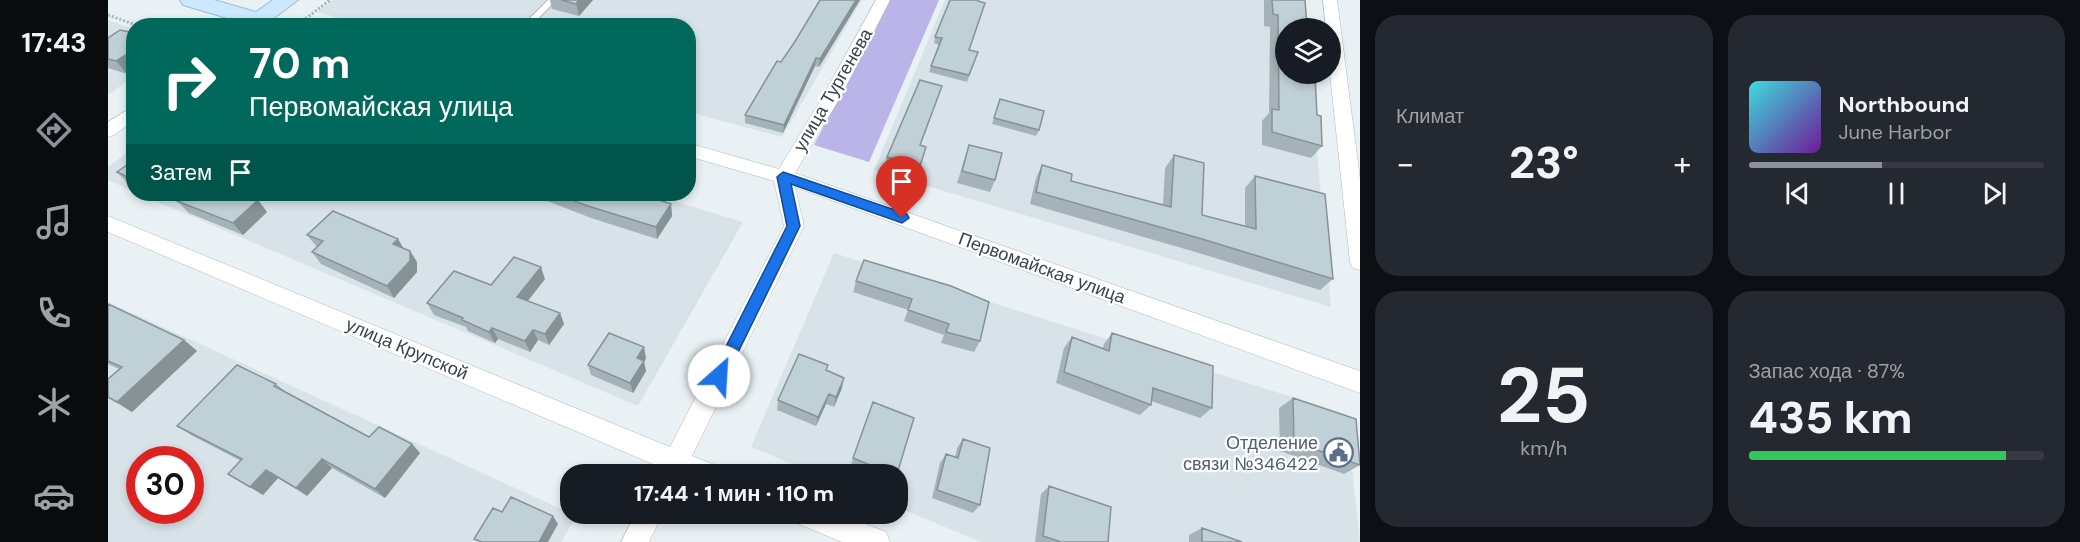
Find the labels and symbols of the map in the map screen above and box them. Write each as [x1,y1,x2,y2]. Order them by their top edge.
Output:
street label: улица Тургенева [788,23,879,156]
pin [876,156,927,218]
street label: Первомайская улица [955,227,1130,310]
street label: улица Крупской [342,312,472,386]
position arrow [687,344,751,408]
place label: Отделение связи №346422 [1183,431,1318,476]
public building icon: Отделение связи №346422 [1323,437,1355,469]
speed limit sign: 30 [126,446,204,524]

